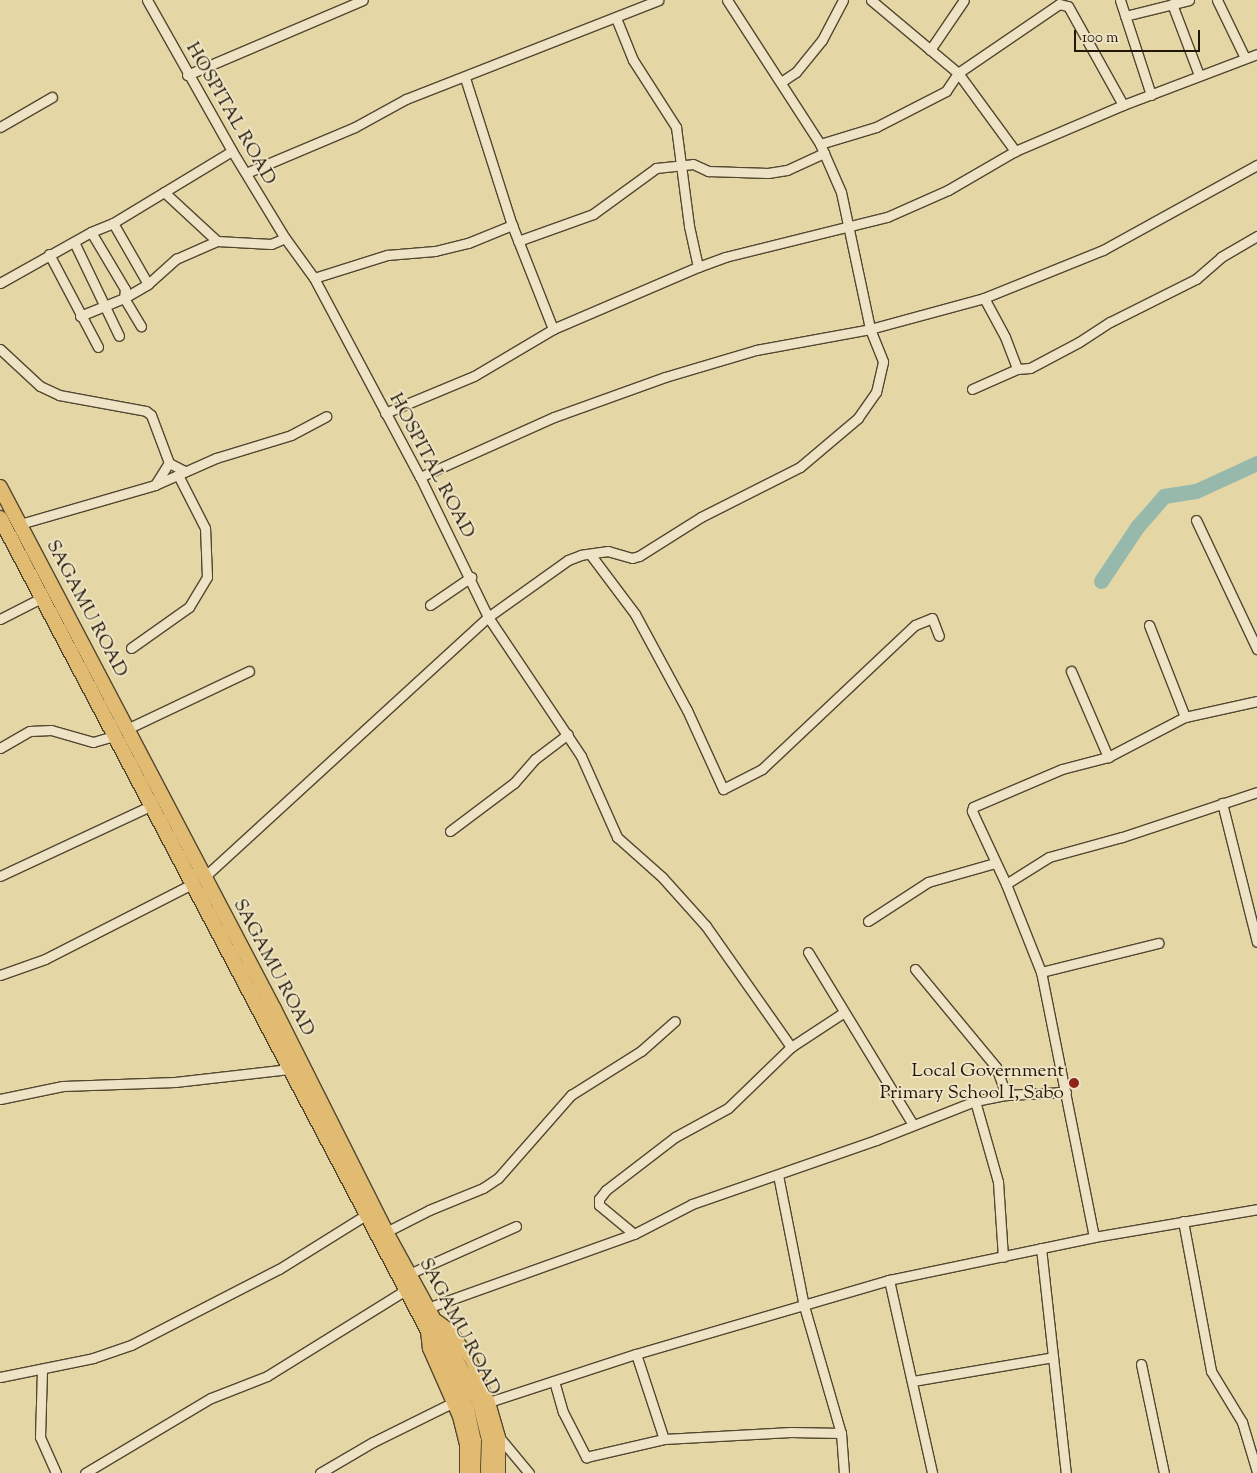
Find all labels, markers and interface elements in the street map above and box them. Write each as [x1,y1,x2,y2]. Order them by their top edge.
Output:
scale bar [1077,20,1203,52]
text: 100 m [1082,28,1118,49]
street label: HOSPITAL ROAD [180,39,280,189]
street label: HOSPITAL ROAD [383,390,479,542]
street label: SAGAMU ROAD [40,537,132,681]
street label: SAGAMU ROAD [227,896,319,1040]
place label: Local Government Primary School I, Sabo [880,1061,1064,1105]
marker: Local Government Primary School I, Sabo [1068,1077,1080,1089]
street label: SAGAMU ROAD [413,1255,505,1399]

